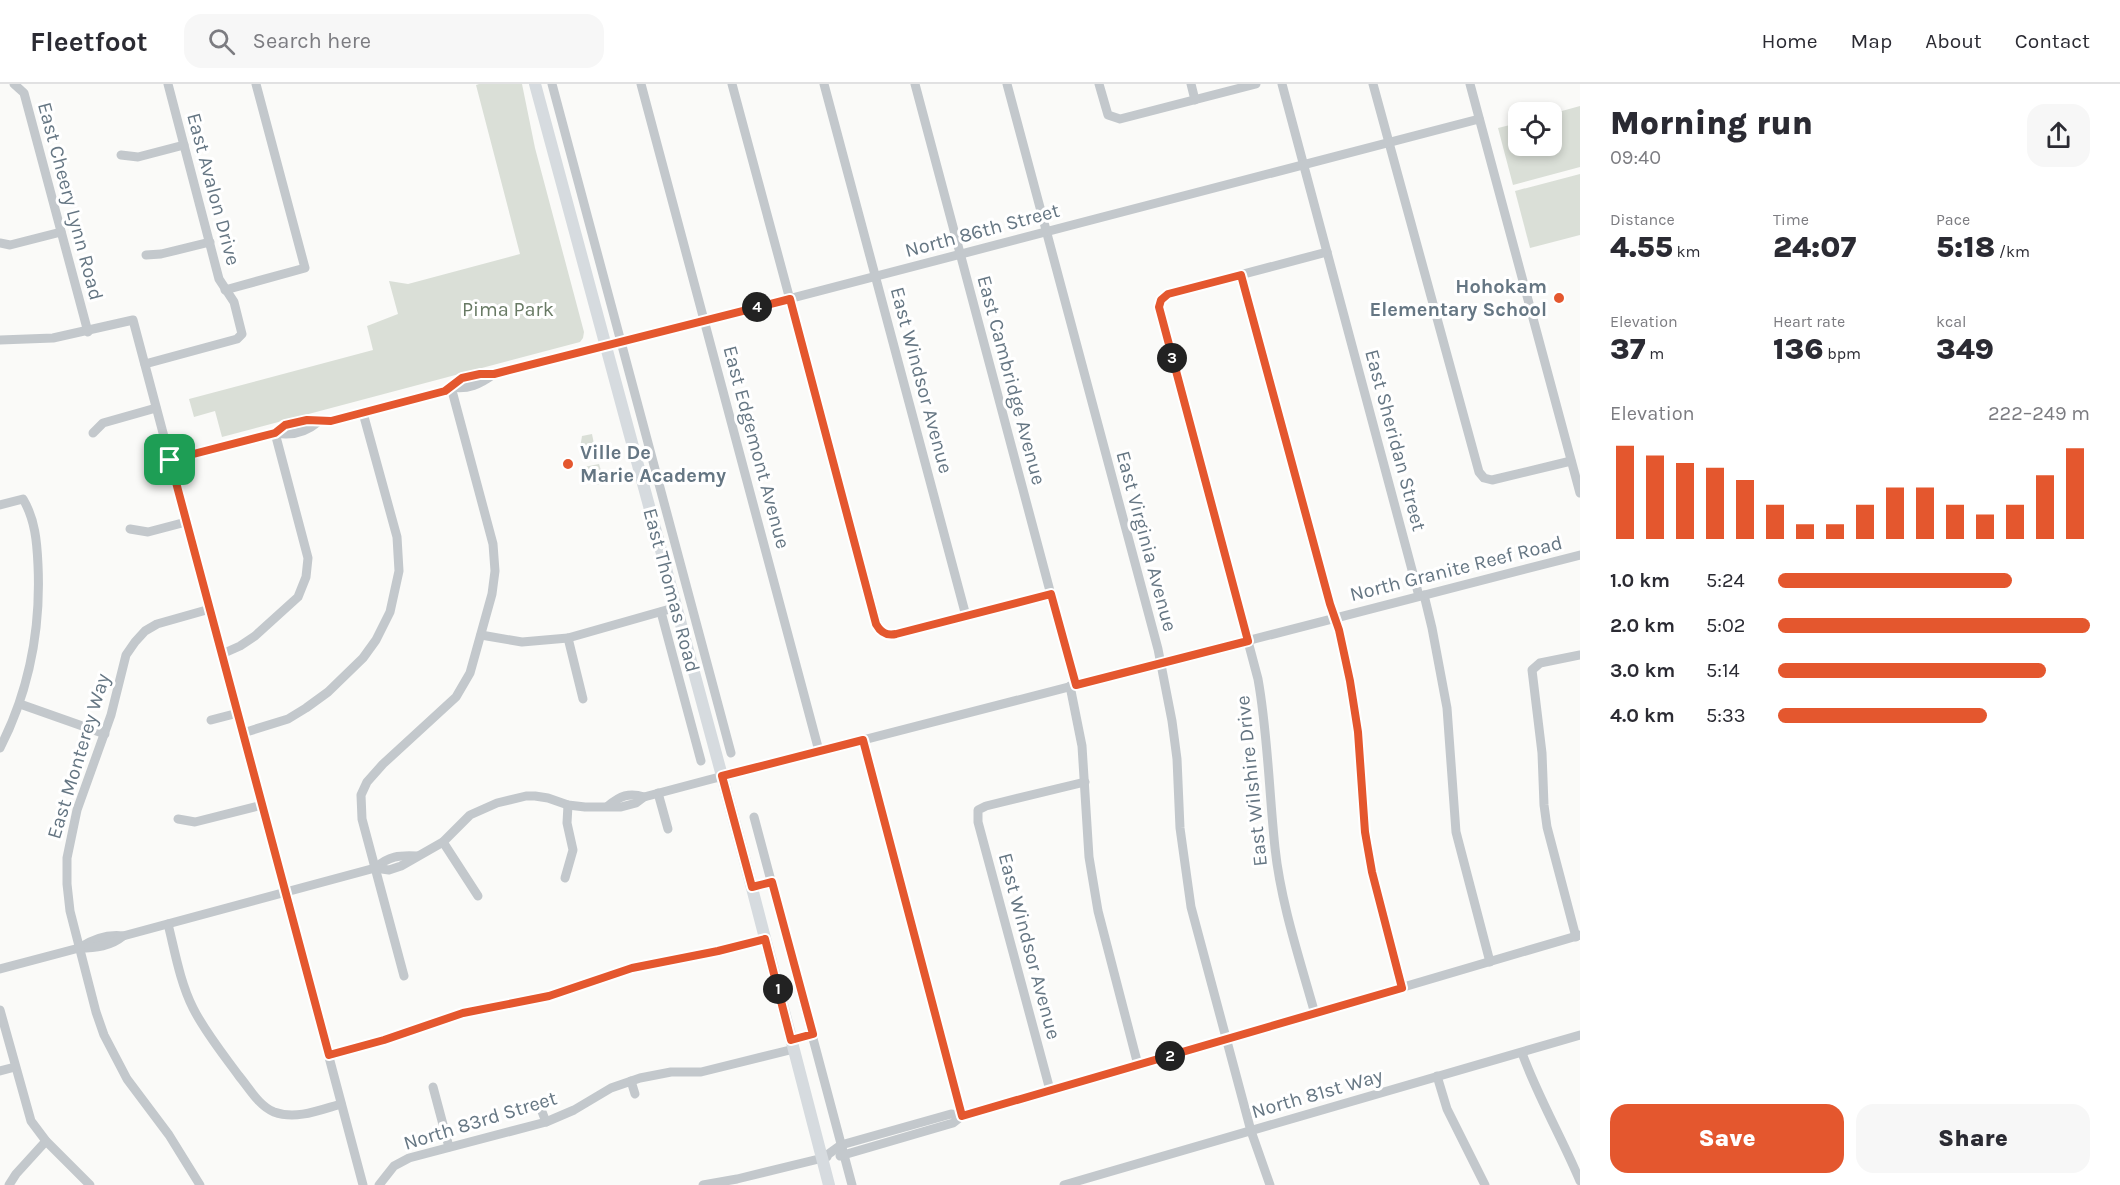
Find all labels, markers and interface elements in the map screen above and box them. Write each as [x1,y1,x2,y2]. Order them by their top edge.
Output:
search box [184,14,604,68]
text: Fleetfoot [30,25,148,58]
icon: search [205,25,238,58]
text: Search here [253,28,371,54]
text: Home [1762,29,1818,53]
text: Map [1851,29,1892,53]
text: About [1925,29,1982,53]
text: Contact [2015,29,2090,53]
street label: East Cheery Lynn Road [33,100,108,303]
map controls [1508,102,1562,156]
button: locate [1508,102,1562,156]
text: Morning run [1610,104,1813,142]
button: share [2027,104,2090,167]
street label: East Avalon Drive [182,110,245,268]
text: 09:40 [1610,146,1661,169]
street label: North 86th Street [902,199,1062,262]
text: Distance [1610,210,1675,229]
text: Time [1773,210,1809,229]
text: Pace [1936,210,1970,229]
text: 4.55 [1610,229,1673,265]
text: 24:07 [1773,229,1856,265]
text: 5:18 [1936,229,1995,265]
text: km [1673,242,1700,261]
text: /km [1995,242,2030,261]
street label: East Cambridge Avenue [972,273,1051,487]
place label: Hohokam Elementary School [1369,275,1547,321]
street label: East Windsor Avenue [886,284,957,476]
marker: Hohokam Elementary School [1552,291,1566,305]
pin: 4 [742,292,772,322]
text: 4 [752,297,762,316]
park label: Pima Park [462,298,554,321]
text: Elevation [1610,312,1678,331]
text: Heart rate [1773,312,1845,331]
text: kcal [1936,312,1967,331]
text: 37 [1610,331,1645,367]
text: 136 [1773,331,1823,367]
text: 349 [1936,331,1994,367]
street label: East Edgemont Avenue [718,343,795,551]
pin: 3 [1157,343,1187,373]
text: m [1645,344,1664,363]
text: bpm [1823,344,1861,363]
street label: East Sheridan Street [1360,347,1431,534]
text: 3 [1167,348,1177,367]
text: Elevation [1610,402,1695,425]
text: 222–249 m [1988,402,2090,425]
pin [144,434,195,485]
place label: Ville De Marie Academy [580,441,726,487]
icon: arrive [153,443,186,476]
street label: East Virginia Avenue [1111,448,1182,634]
marker: Ville De Marie Academy [561,457,575,471]
street label: East Thomas Road [639,506,705,675]
street label: North Granite Reef Road [1347,531,1565,606]
text: 1.0 km [1610,569,1670,592]
text: 5:24 [1706,569,1745,592]
text: 2.0 km [1610,614,1675,637]
text: 5:02 [1706,614,1745,637]
text: 3.0 km [1610,659,1675,682]
text: 5:14 [1706,659,1740,682]
street label: East Monterey Way [42,671,115,842]
street label: East Wilshire Drive [1231,694,1272,868]
text: 4.0 km [1610,704,1675,727]
text: 5:33 [1706,704,1746,727]
street label: East Windsor Avenue [994,850,1065,1042]
pin: 1 [763,974,793,1004]
text: 1 [775,979,781,998]
pin: 2 [1155,1041,1185,1071]
text: 2 [1165,1046,1175,1065]
street label: North 81st Way [1249,1064,1385,1123]
street label: North 83rd Street [401,1086,560,1155]
button: Save [1610,1104,1844,1173]
button: Share [1856,1104,2090,1173]

